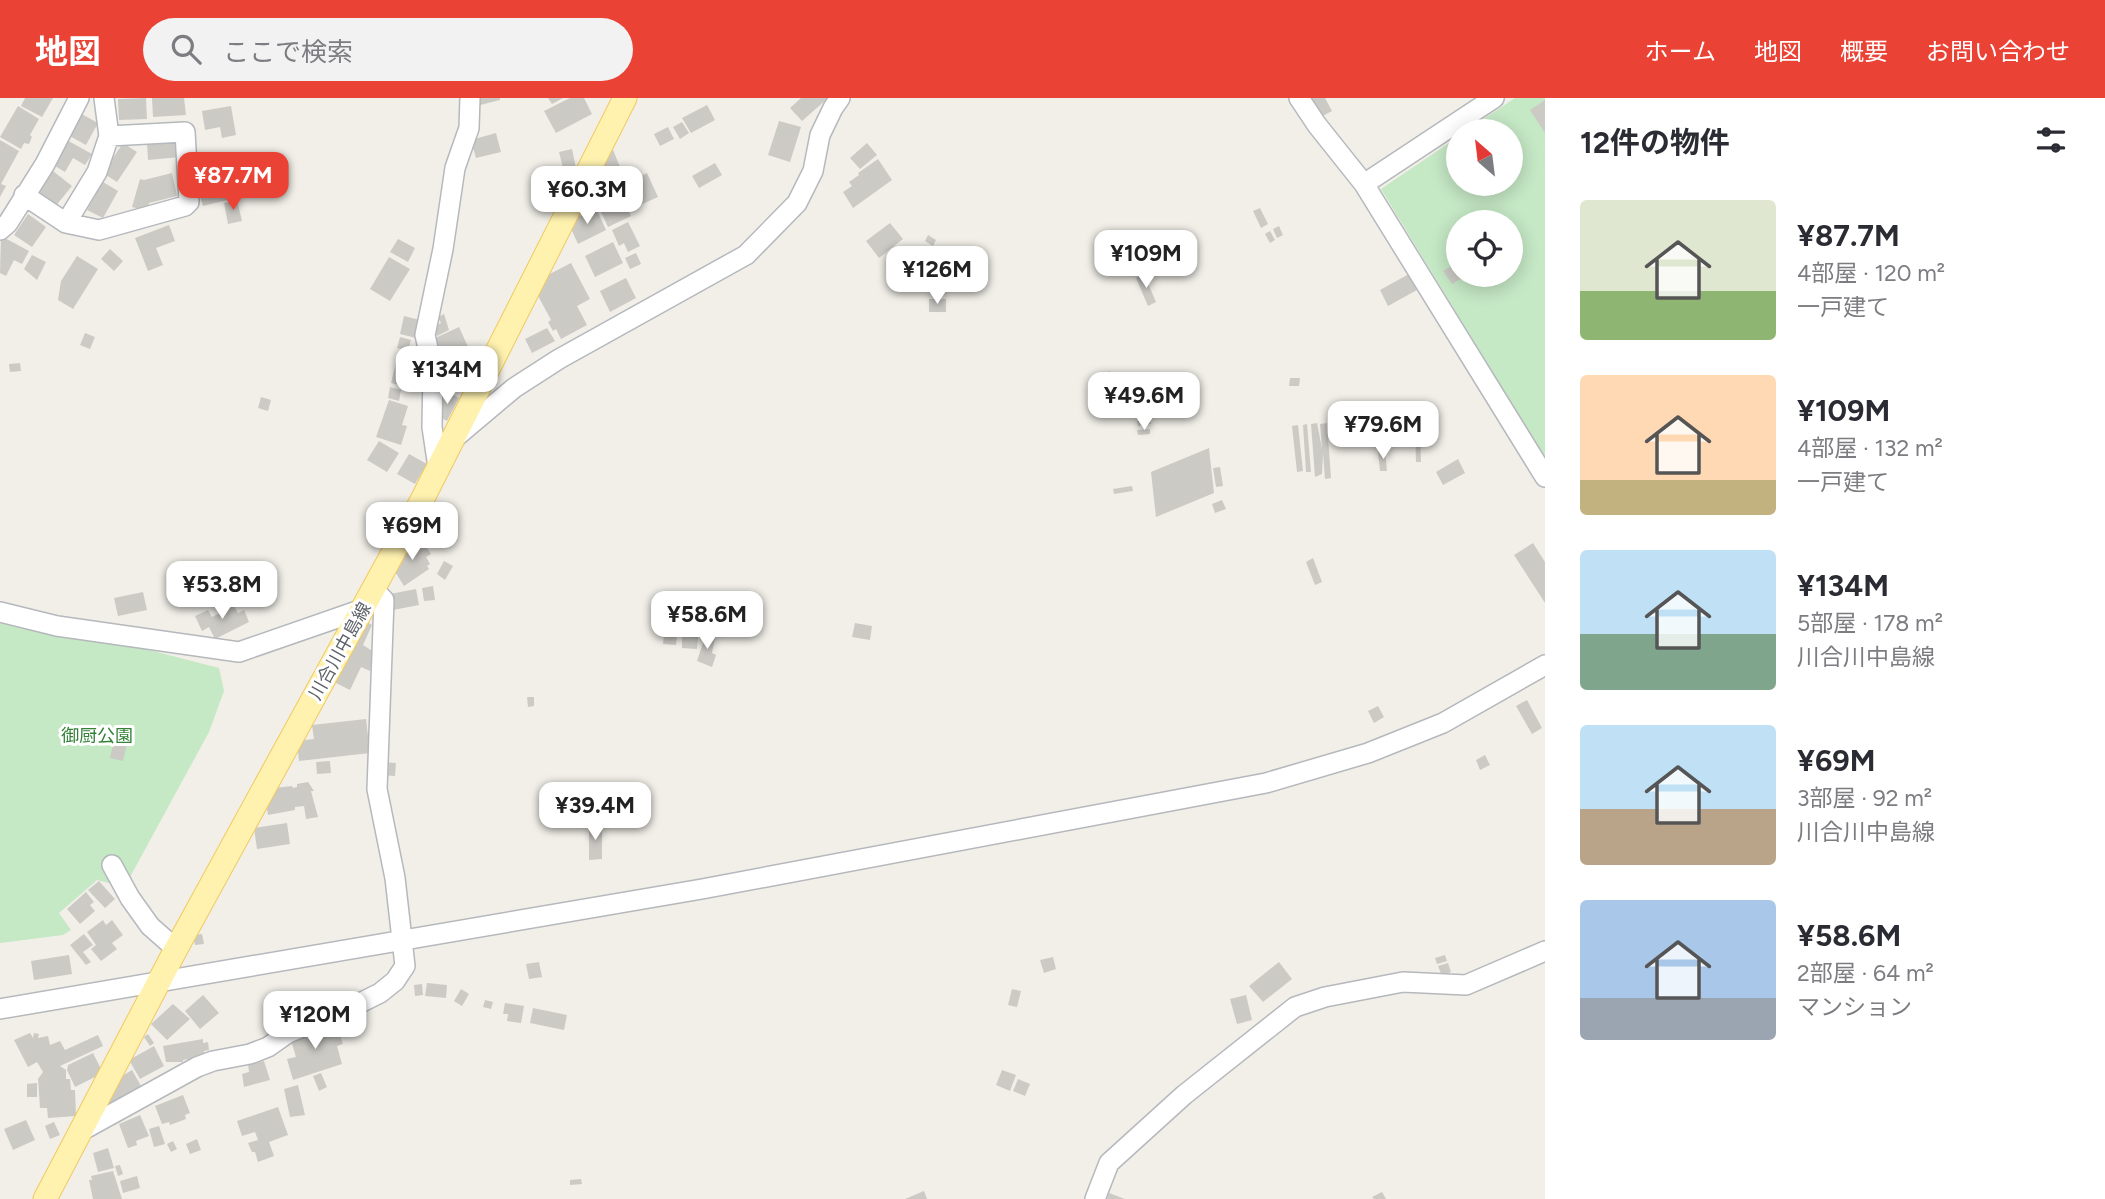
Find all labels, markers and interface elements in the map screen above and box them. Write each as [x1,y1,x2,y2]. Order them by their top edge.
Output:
search box [143,18,633,81]
icon: search [167,30,205,68]
text: 地図 [35,32,101,71]
text: ここで検索 [223,36,353,68]
text: ホーム [1645,37,1716,66]
text: 地図 [1754,37,1802,66]
text: 概要 [1840,37,1888,66]
text: お問い合わせ [1926,37,2070,66]
north arrow [1446,119,1522,196]
map controls [1446,119,1523,287]
icon: filters [2032,121,2070,159]
text: 12件の物件 [1580,124,1730,161]
pin: ¥87.7M [176,152,290,212]
text: ¥87.7M [194,161,272,189]
pin: ¥60.3M [530,166,644,226]
text: ¥60.3M [547,175,627,203]
button: locate [1446,210,1523,287]
text: ¥87.7M [1797,217,1900,254]
icon: home [1636,228,1720,312]
pin: ¥109M [1097,230,1195,290]
text: ¥109M [1110,239,1182,267]
pin: ¥126M [888,246,986,306]
text: ¥126M [902,255,972,283]
text: 4部屋 · 120 m² [1797,259,1945,287]
text: 一戸建て [1797,293,1889,321]
pin: ¥134M [398,346,496,406]
text: ¥134M [412,355,482,383]
pin: ¥49.6M [1087,372,1201,432]
text: ¥49.6M [1104,381,1184,409]
text: ¥109M [1797,392,1890,429]
pin: ¥79.6M [1326,402,1440,461]
icon: home [1636,403,1720,487]
text: ¥79.6M [1344,410,1422,438]
text: 4部屋 · 132 m² [1797,434,1943,462]
text: 一戸建て [1797,468,1889,496]
pin: ¥69M [371,503,453,562]
text: ¥69M [382,511,442,539]
pin: ¥53.8M [165,561,279,621]
text: ¥134M [1797,567,1889,604]
text: ¥53.8M [182,570,262,598]
icon: home [1636,578,1720,662]
pin: ¥58.6M [650,592,764,651]
street label: 川合川中島線 [304,598,376,704]
text: ¥58.6M [667,600,747,628]
text: 5部屋 · 178 m² [1797,609,1943,637]
text: 川合川中島線 [1797,643,1935,671]
park label: 御厨公園 [61,725,133,747]
text: ¥69M [1797,742,1875,779]
icon: home [1636,753,1720,837]
pin: ¥39.4M [538,782,652,842]
text: 3部屋 · 92 m² [1797,784,1932,812]
text: ¥39.4M [555,791,635,819]
text: 川合川中島線 [1797,818,1935,846]
text: ¥58.6M [1797,917,1901,954]
icon: home [1636,928,1720,1012]
text: 2部屋 · 64 m² [1797,959,1934,987]
pin: ¥120M [266,992,364,1051]
text: マンション [1797,993,1912,1021]
text: ¥120M [279,1000,351,1028]

